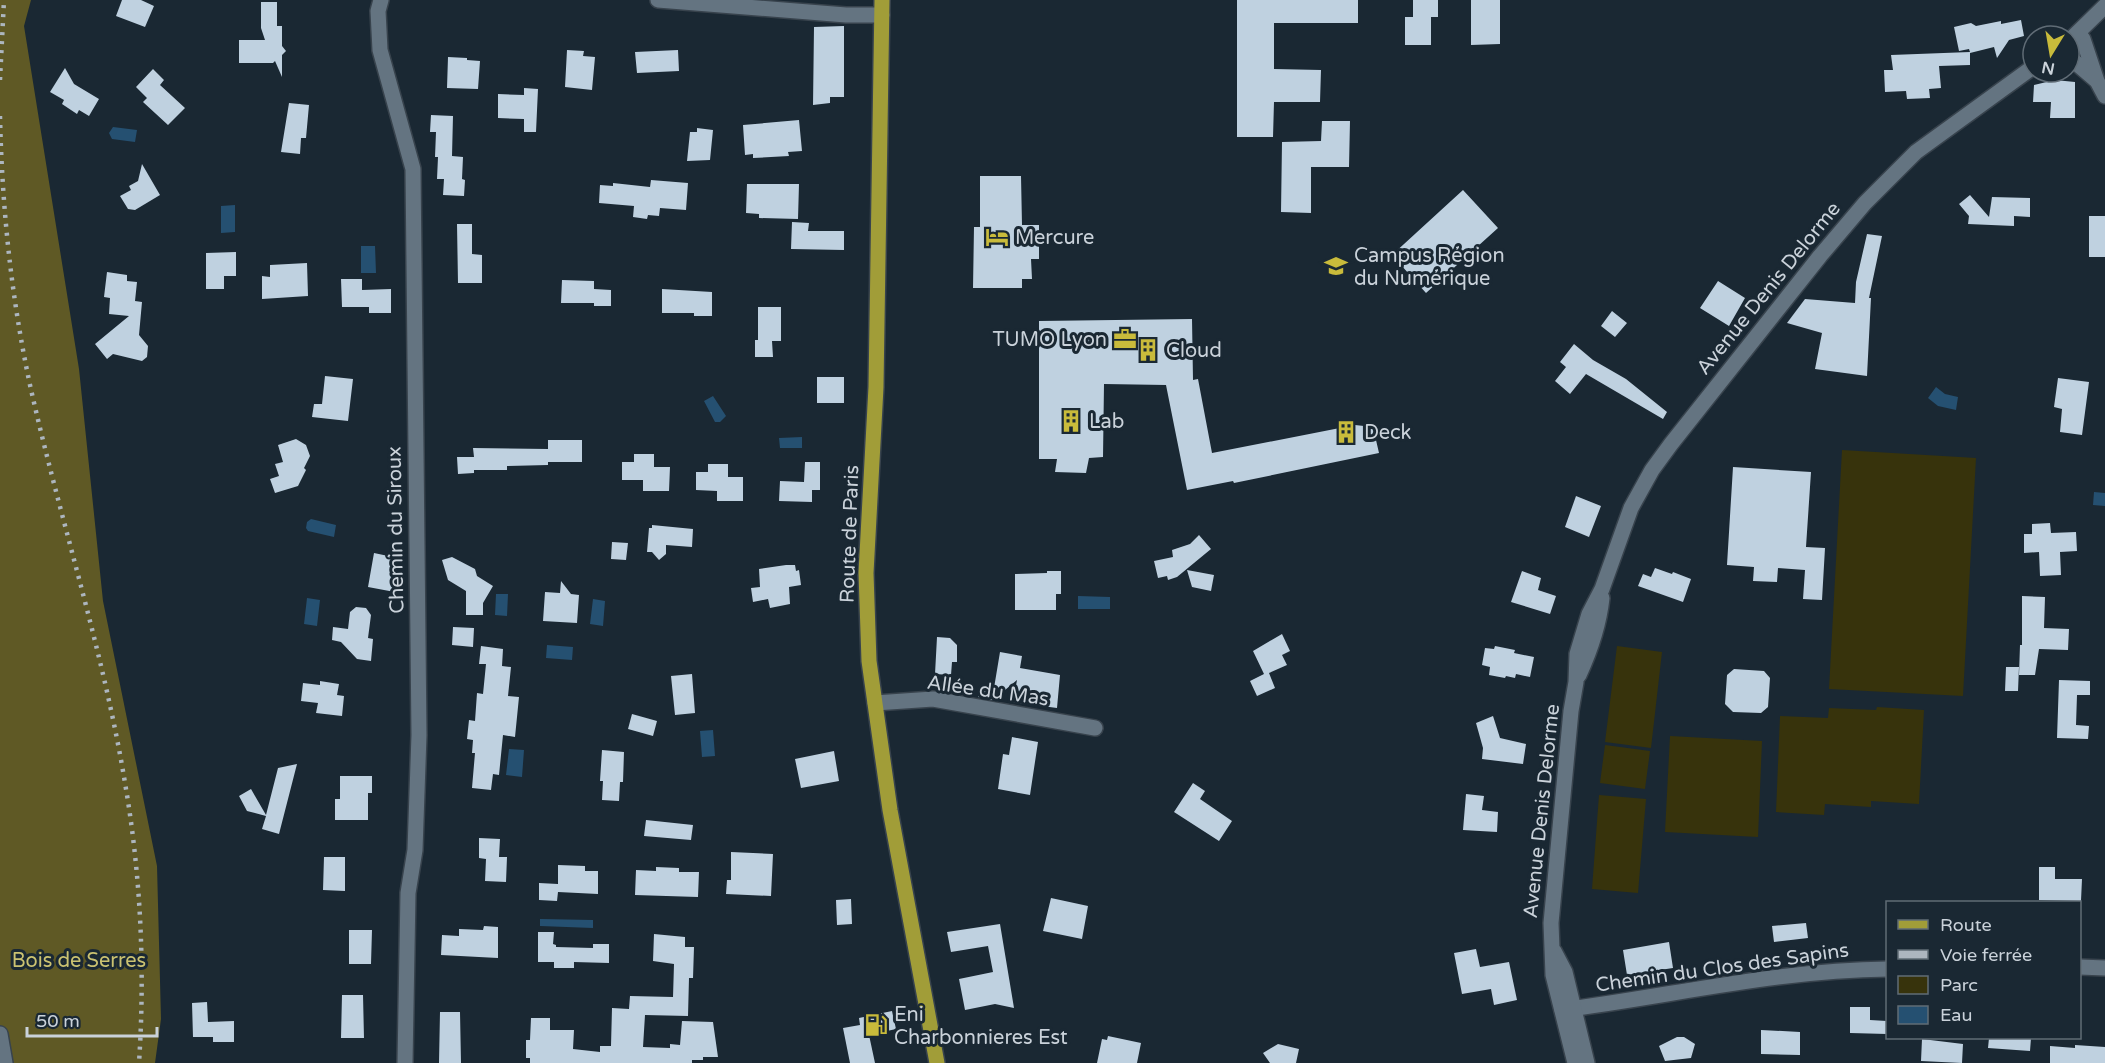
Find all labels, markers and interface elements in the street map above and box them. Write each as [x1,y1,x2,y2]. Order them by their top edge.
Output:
north arrow [2021,24,2081,84]
text: N [2040,57,2057,79]
street label: Avenue Denis Delorme [1692,197,1846,380]
hotel icon: Mercure [984,224,1010,250]
place label: Mercure [1015,226,1094,250]
place label: Campus Région du Numérique [1354,244,1505,291]
school or university icon: Campus Région du Numérique [1323,253,1349,279]
office icon: TUMO Lyon [1112,326,1138,352]
place label: TUMO Lyon [992,328,1107,352]
building icon: Cloud [1135,337,1161,363]
place label: Cloud [1166,339,1222,363]
building icon: Lab [1058,408,1084,434]
place label: Lab [1089,410,1124,434]
building icon: Deck [1333,419,1359,445]
place label: Deck [1364,421,1412,445]
street label: Chemin du Siroux [383,446,409,614]
street label: Route de Paris [836,465,864,603]
street label: Allée du Mas [925,671,1050,711]
street label: Avenue Denis Delorme [1519,703,1565,919]
legend [1886,901,2081,1039]
text: Route [1940,914,1992,936]
street label: Chemin du Clos des Sapins [1594,938,1850,998]
text: Voie ferrée [1940,944,2032,966]
park label: Bois de Serres [12,949,146,973]
text: Parc [1940,974,1978,996]
scale bar [27,1000,158,1038]
place label: Eni Charbonnieres Est [894,1003,1068,1050]
text: Eau [1940,1004,1972,1026]
text: 50 m [36,1010,80,1032]
fuel station icon: Eni Charbonnieres Est [863,1012,889,1038]

